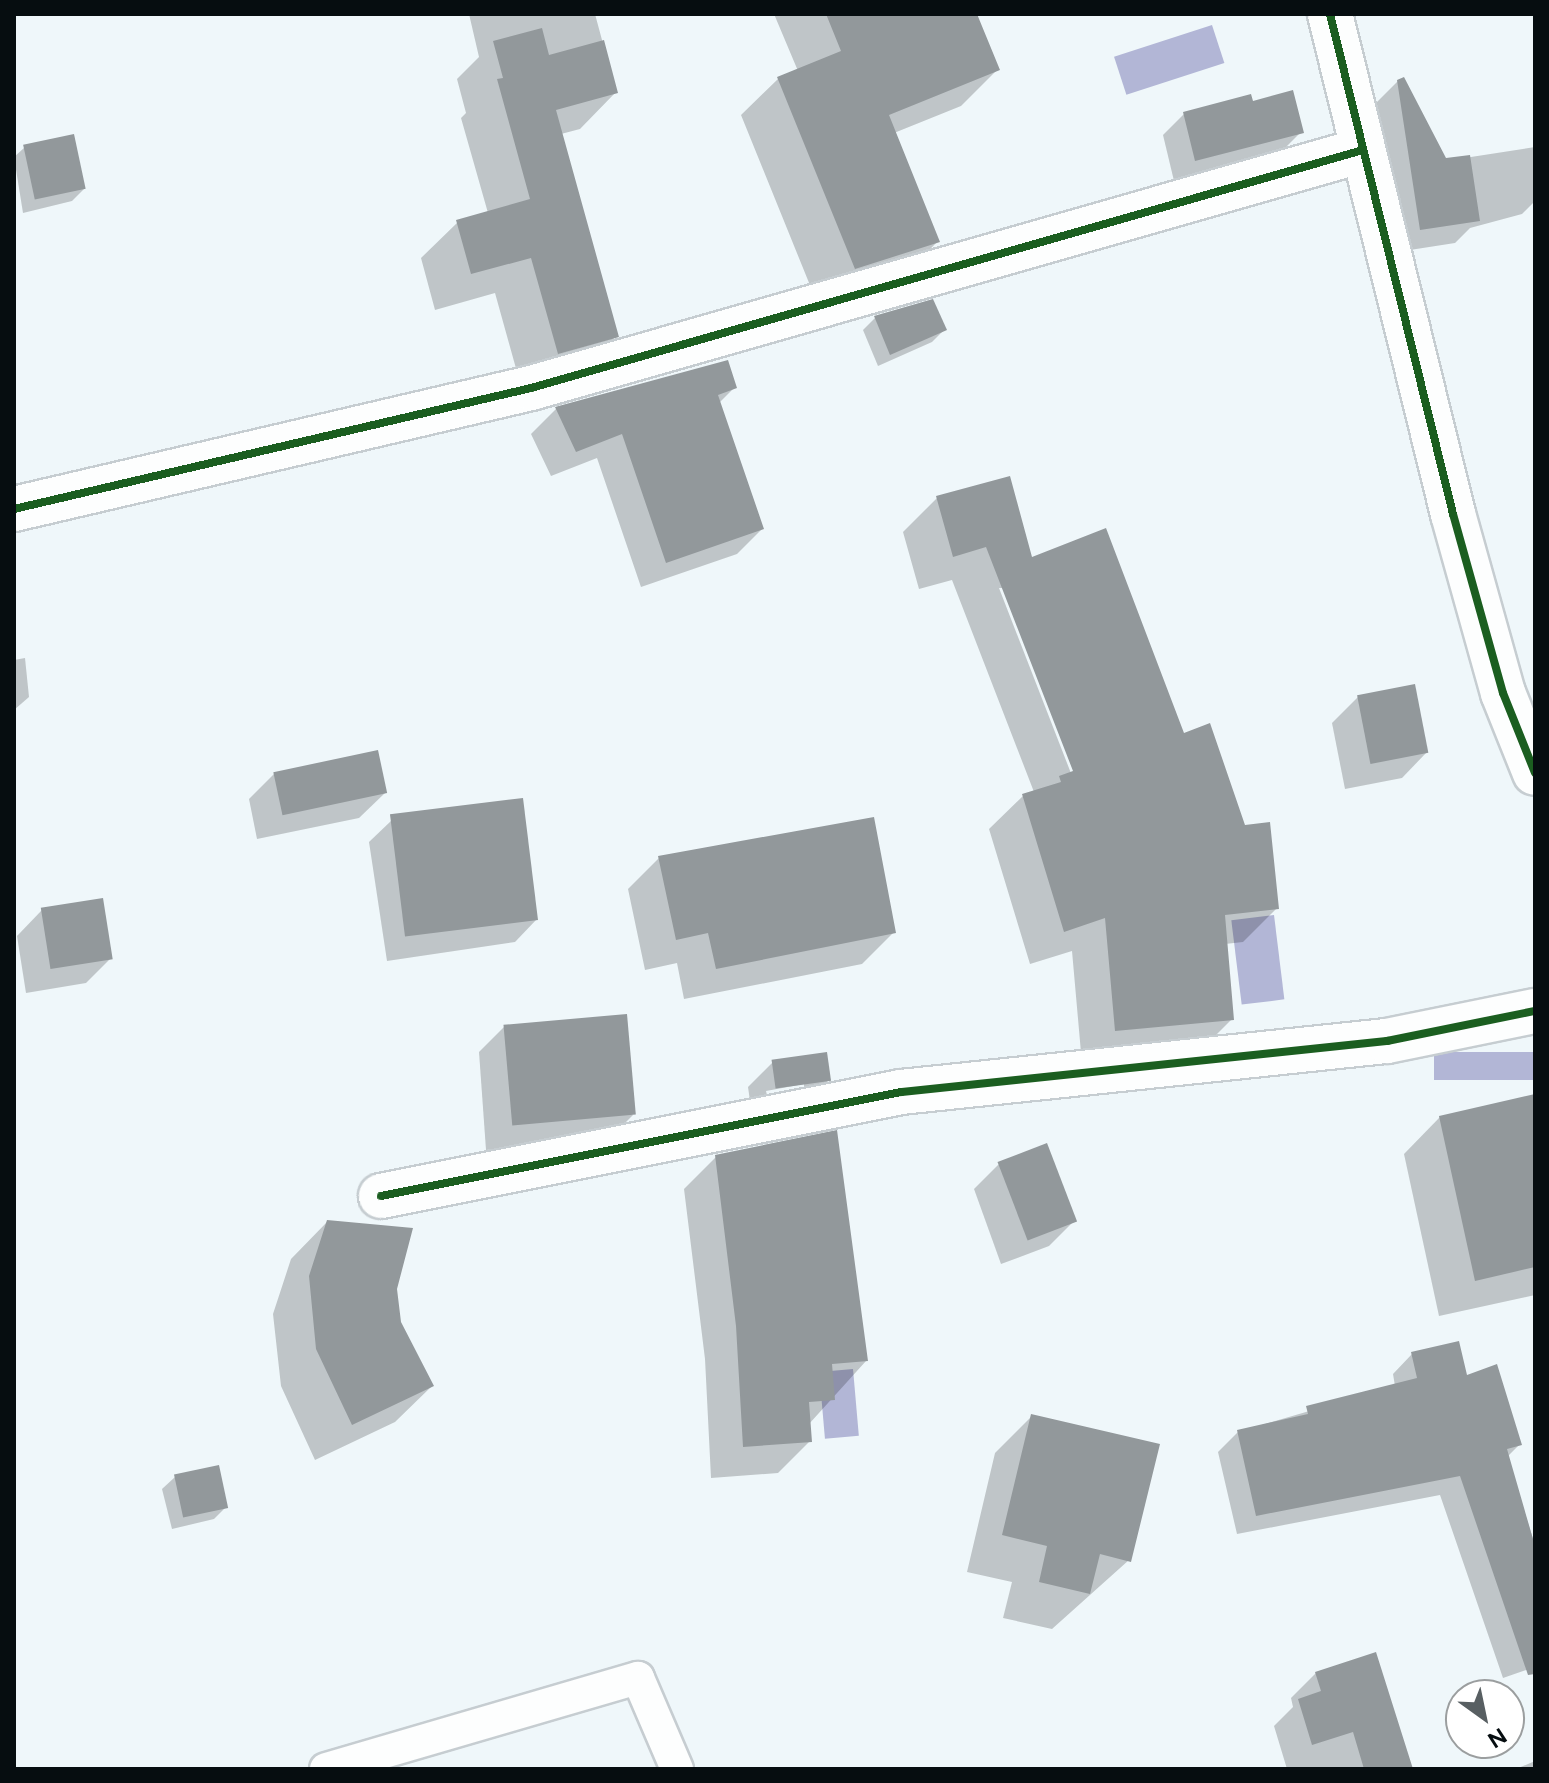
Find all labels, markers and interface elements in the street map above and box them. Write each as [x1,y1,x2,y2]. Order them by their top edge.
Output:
north arrow [1445,1679,1525,1759]
text: N [1483,1722,1512,1754]

